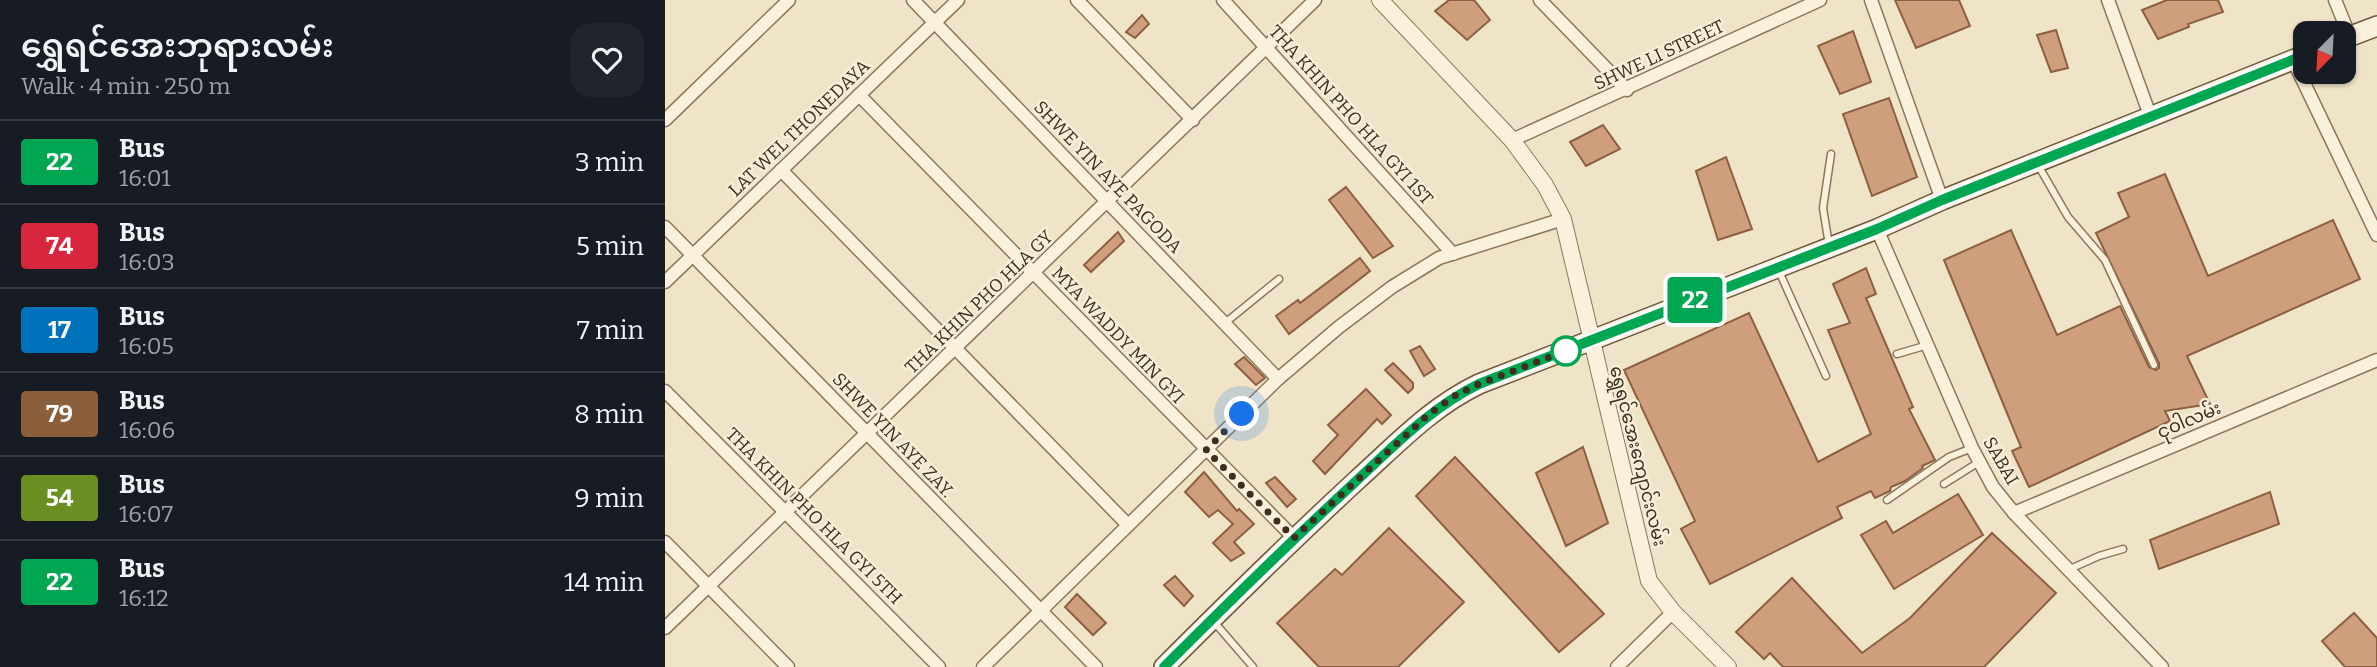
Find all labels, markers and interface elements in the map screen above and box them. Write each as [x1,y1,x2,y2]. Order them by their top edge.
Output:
street label: SHWE LI STREET [1590,15,1728,95]
street label: THA KHIN PHO HLA GYI 1ST [1264,21,1438,210]
north arrow [2293,21,2355,84]
map controls [2293,21,2356,84]
button: heart [570,23,644,97]
text: ရွှေရင်အေးဘုရားလမ်း [21,26,334,66]
street label: LAT WEL THONEDAYA [724,55,874,201]
text: Walk · 4 min · 250 m [21,72,230,100]
street label: SHWE YIN AYE PAGODA [1029,96,1187,258]
text: Bus [119,133,165,164]
text: 3 min [575,147,644,178]
text: 22 [46,148,73,176]
text: 16:01 [119,164,171,192]
text: Bus [119,217,165,248]
street label: THA KHIN PHO HLA GY [901,225,1058,378]
text: 5 min [576,231,644,262]
text: 74 [46,232,73,260]
text: 16:03 [119,248,175,276]
street label: MYA WADDY MIN GYI [1047,262,1189,408]
line badge: 22 [1663,277,1727,323]
text: 22 [1681,286,1709,314]
text: Bus [119,301,165,332]
text: 7 min [577,315,644,346]
text: 17 [48,316,71,344]
text: 16:05 [119,332,174,360]
unlabelled marker [1551,336,1581,366]
street label: ရွှေရင်အေးကျောင်းလမ်း [1601,363,1673,549]
street label: SHWE YIN AYE ZAY. [828,368,958,502]
text: Bus [119,385,165,416]
street label: ငုဝါလမ်း [2153,395,2226,447]
your location [1224,396,1259,431]
text: 8 min [574,399,644,430]
text: 79 [46,400,73,428]
text: 16:06 [119,416,175,444]
street label: THA KHIN PHO HLA GYI 5TH [721,423,907,609]
street label: SABAI [1979,433,2023,489]
text: Bus [119,469,165,500]
text: 9 min [575,483,644,514]
text: 54 [46,484,73,512]
text: 16:07 [119,500,173,528]
text: Bus [119,553,165,584]
text: 14 min [564,567,644,598]
text: 22 [46,568,73,596]
text: 16:12 [119,584,169,612]

